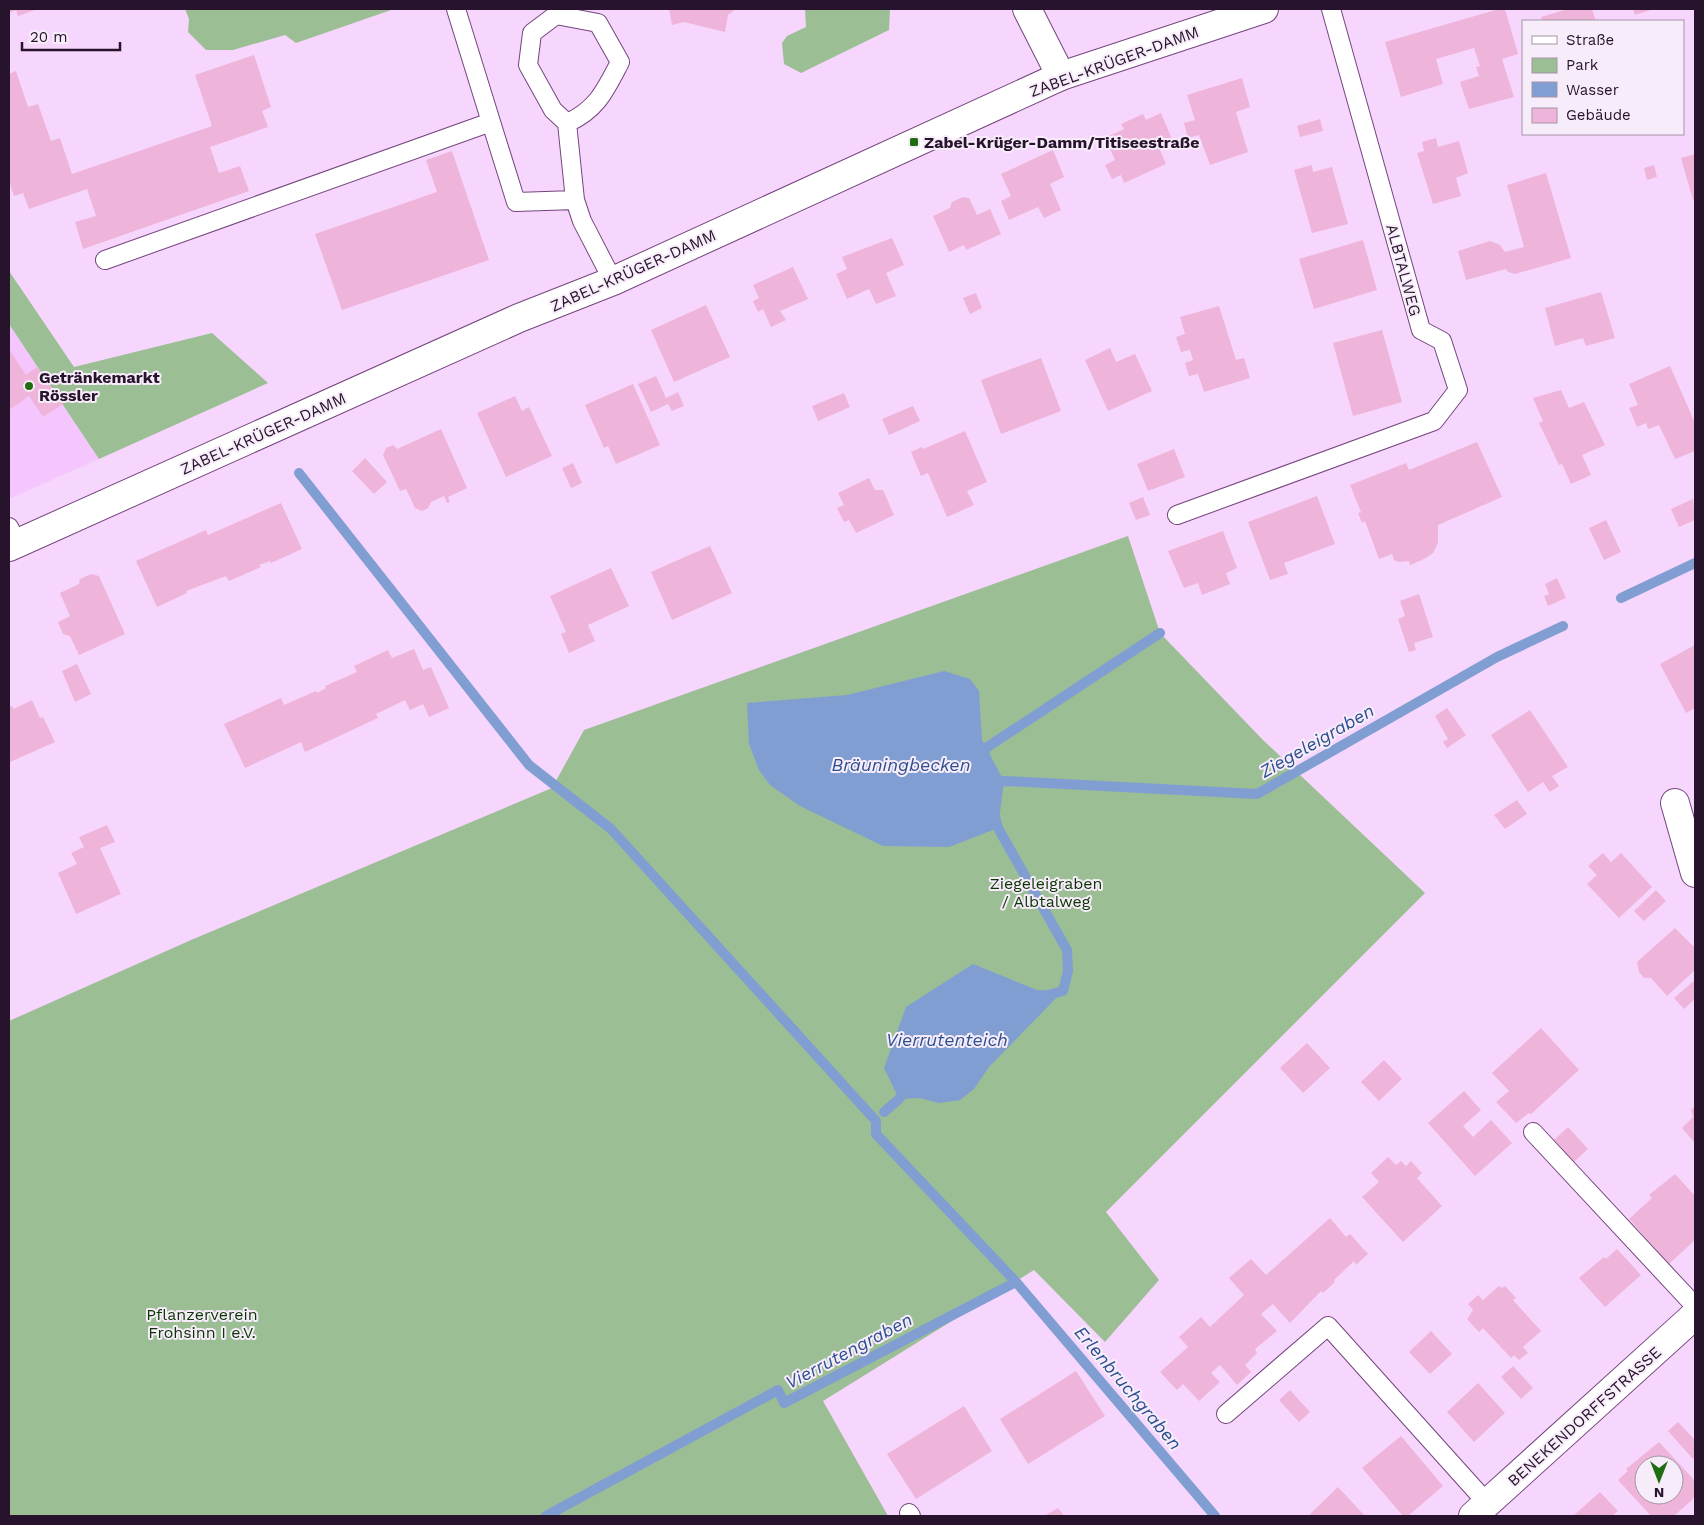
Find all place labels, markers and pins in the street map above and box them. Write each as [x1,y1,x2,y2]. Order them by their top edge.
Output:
place label: Zabel-Krüger-Damm/Titiseestraße [924,133,1199,152]
marker: Zabel-Krüger-Damm/Titiseestraße [908,136,920,148]
place label: Getränkemarkt Rössler [39,368,160,405]
marker: Getränkemarkt Rössler [23,380,35,392]

